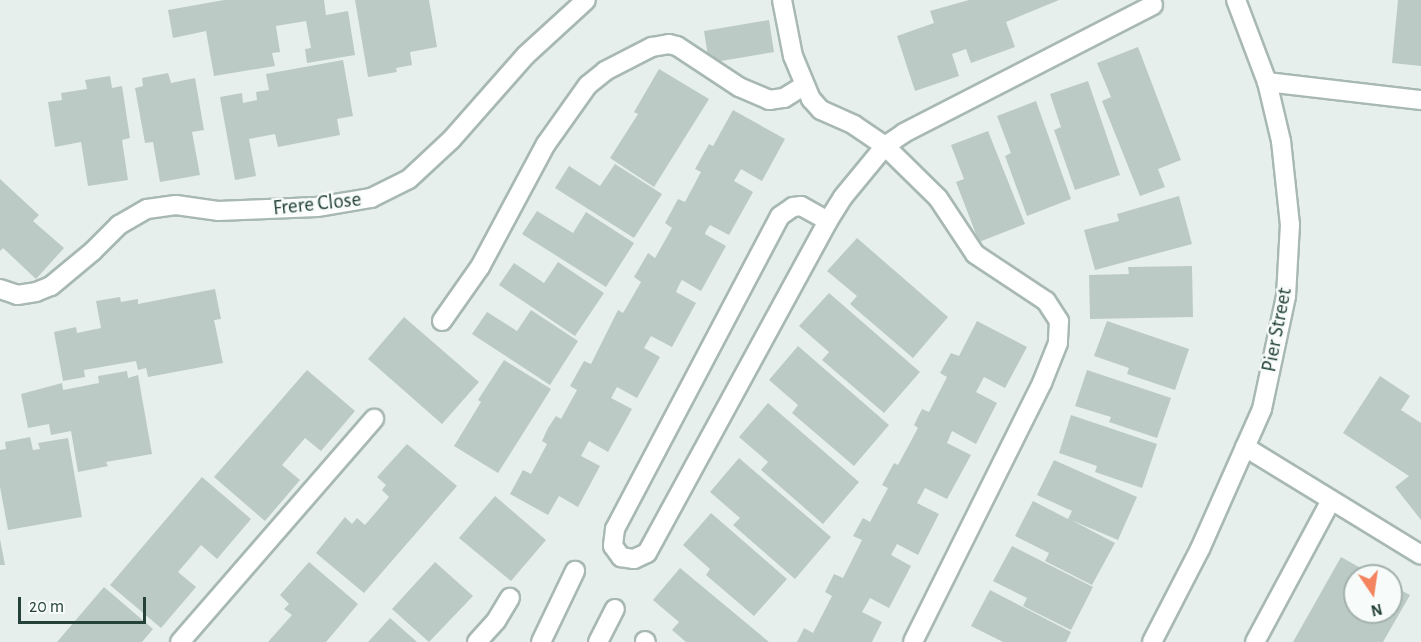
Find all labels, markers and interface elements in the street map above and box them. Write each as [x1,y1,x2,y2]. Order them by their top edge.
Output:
street label: Frere Close [272,187,362,221]
street label: Pier Street [1256,286,1298,374]
north arrow [1343,564,1403,624]
scale bar [21,585,148,623]
text: 20 m [29,598,64,616]
text: N [1369,601,1384,619]

